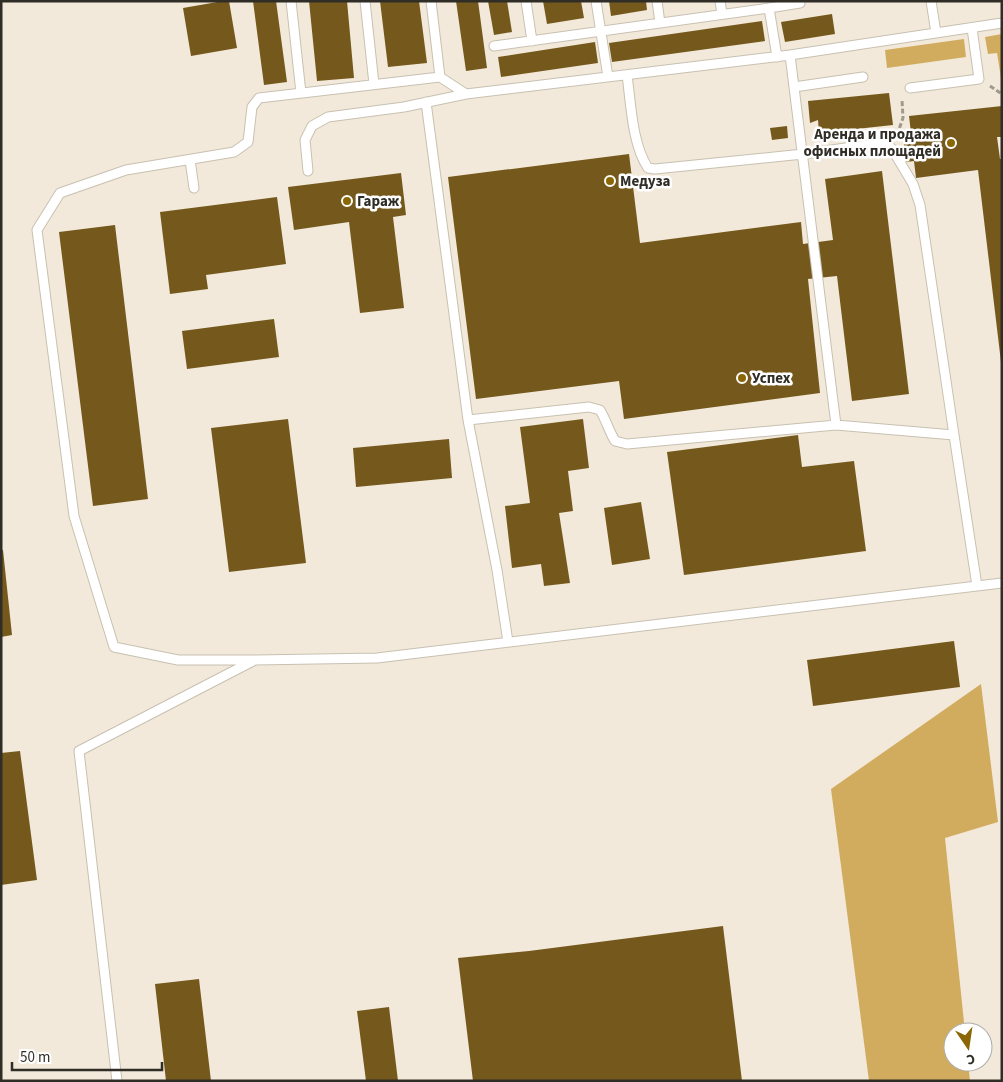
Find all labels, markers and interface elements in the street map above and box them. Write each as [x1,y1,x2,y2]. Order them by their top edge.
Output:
place label: Аренда и продажа офисных площадей [803,124,941,162]
marker: Аренда и продажа офисных площадей [945,137,957,149]
place label: Медуза [620,171,671,192]
marker: Медуза [604,175,616,187]
place label: Гараж [357,191,400,212]
marker: Гараж [341,195,353,207]
place label: Успех [752,368,791,389]
marker: Успех [736,372,748,384]
north arrow [943,1022,993,1072]
scale bar [12,1040,162,1072]
text: 50 m [20,1047,50,1068]
text: С [964,1048,977,1069]

